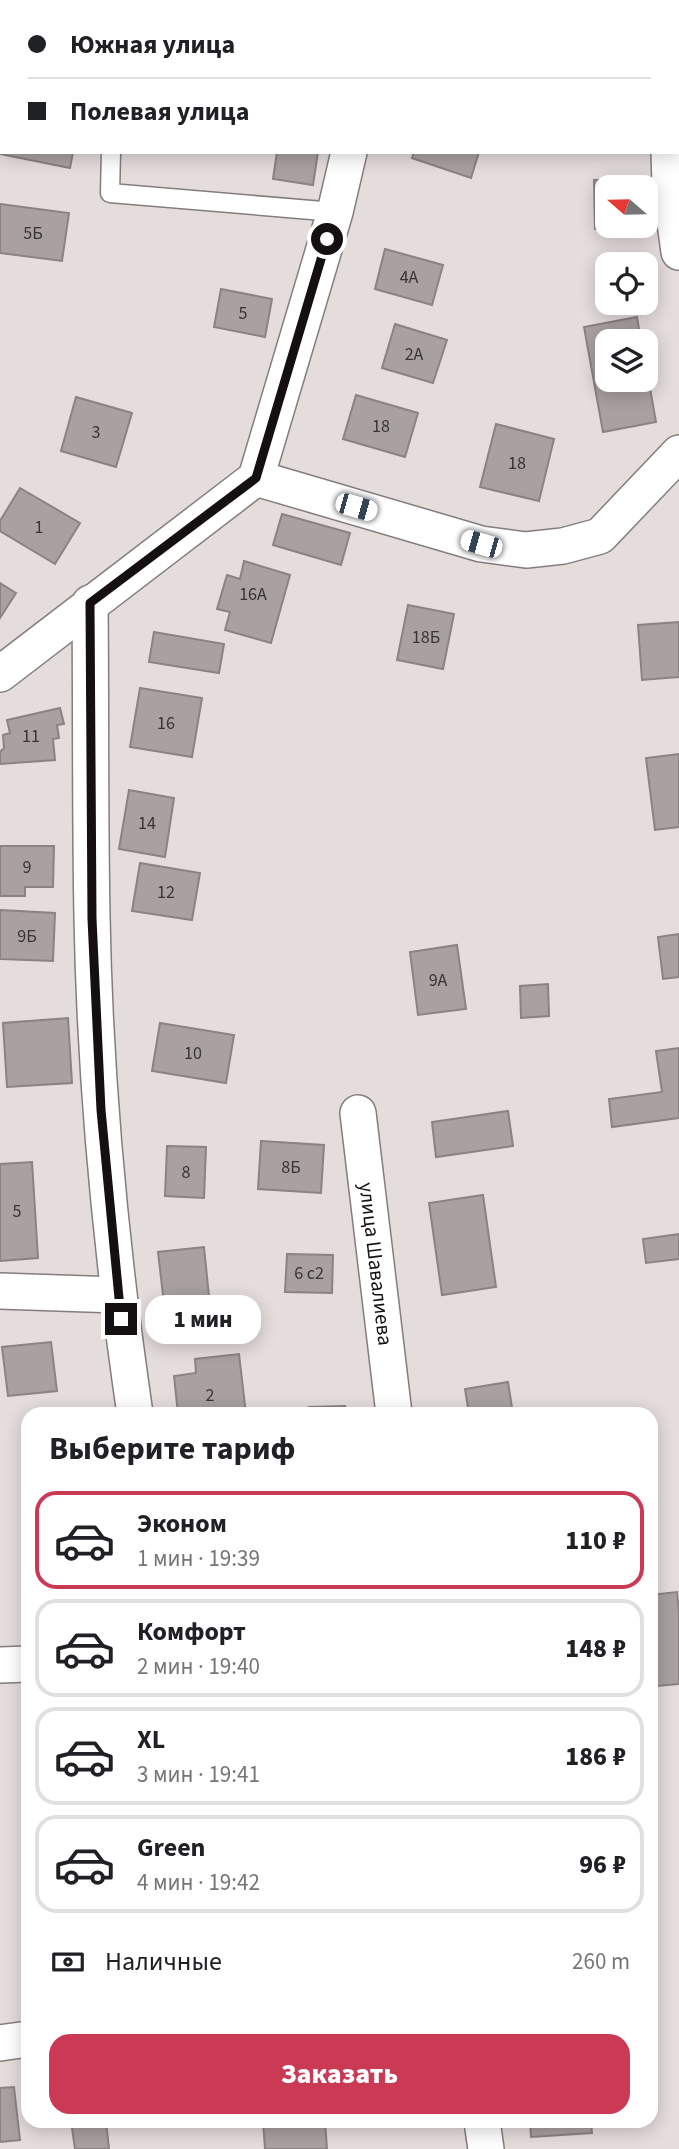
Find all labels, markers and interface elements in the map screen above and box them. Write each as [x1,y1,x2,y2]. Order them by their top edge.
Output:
text: Южная улица [70,26,235,63]
text: Полевая улица [70,93,249,130]
north arrow [595,175,658,238]
map controls [595,175,658,392]
house number: 5Б [23,221,43,246]
route start [311,223,343,255]
button: locate [595,252,658,315]
house number: 4А [400,265,419,290]
house number: 5 [239,301,248,326]
button: layers [595,329,658,392]
house number: 2А [405,342,424,367]
house number: 18 [372,414,390,439]
house number: 3 [92,420,101,445]
house number: 18 [508,451,526,476]
car [333,491,380,523]
house number: 1 [35,515,43,540]
car [458,528,505,560]
house number: 16А [239,582,267,607]
house number: 18Б [412,625,440,650]
house number: 16 [157,711,175,736]
house number: 11 [22,724,40,749]
house number: 14 [138,811,156,836]
house number: 9 [23,855,32,880]
house number: 12 [157,880,175,905]
house number: 9Б [17,924,37,949]
house number: 9А [429,968,448,993]
house number: 10 [184,1041,202,1066]
house number: 8Б [281,1155,301,1180]
house number: 8 [182,1160,191,1185]
street label: улица Шавалиева [351,1181,401,1347]
house number: 5 [13,1199,22,1224]
house number: 6 с2 [294,1261,324,1286]
callout: 1 мин [146,1294,261,1344]
route end [105,1303,137,1335]
text: 1 мин [173,1303,233,1336]
house number: 2 [206,1383,215,1408]
text: Выберите тариф [49,1426,296,1472]
text: Эконом [137,1505,227,1542]
icon: car [53,1509,116,1572]
text: 110 ₽ [565,1522,626,1559]
text: 1 мин · 19:39 [137,1542,260,1575]
text: Комфорт [137,1613,246,1650]
icon: car [53,1617,116,1680]
text: 148 ₽ [565,1630,626,1667]
text: 2 мин · 19:40 [137,1650,260,1683]
text: XL [137,1721,165,1758]
icon: car [53,1725,116,1788]
text: 186 ₽ [565,1738,626,1775]
text: 3 мин · 19:41 [137,1758,260,1791]
text: Green [137,1829,205,1866]
icon: car [53,1833,116,1896]
text: 96 ₽ [579,1846,626,1883]
text: 4 мин · 19:42 [137,1866,260,1899]
icon: cash [49,1943,87,1981]
text: Наличные [105,1943,222,1980]
text: 260 m [572,1945,630,1978]
button: Заказать [49,2034,630,2114]

